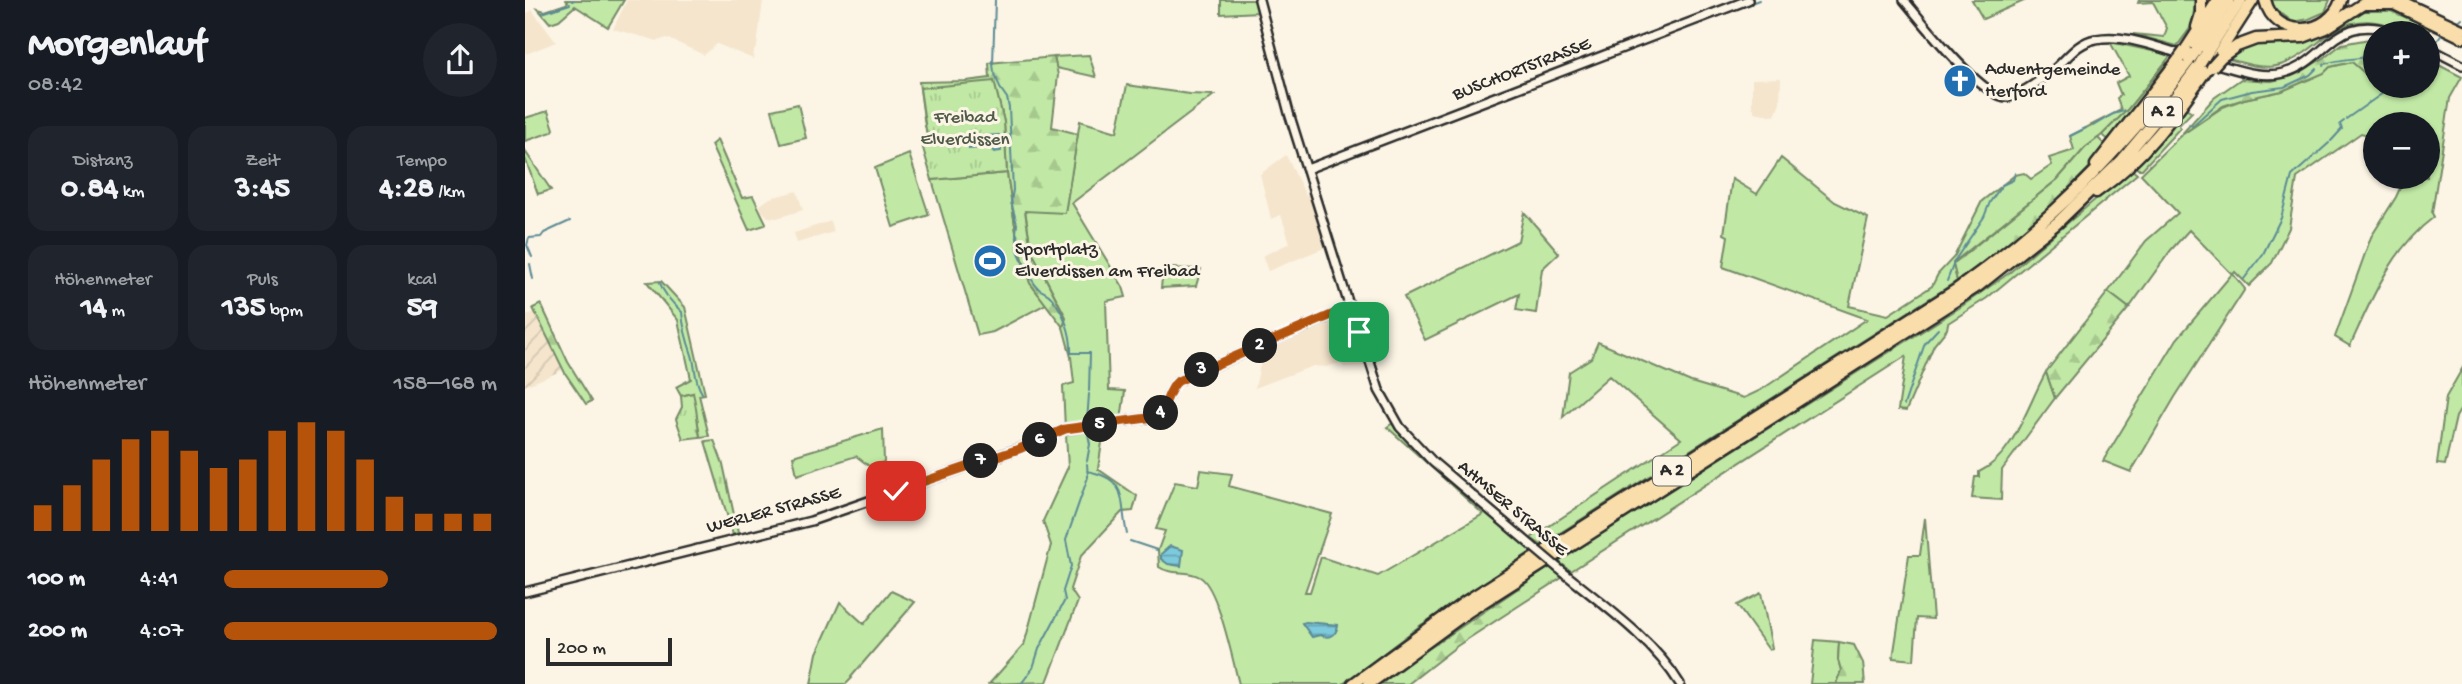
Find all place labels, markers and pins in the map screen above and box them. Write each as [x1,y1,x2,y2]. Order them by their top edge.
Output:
place label: Adventgemeinde Herford [1985,59,2120,104]
church icon: Adventgemeinde Herford [1941,62,1979,100]
place label: Sportplatz Elverdissen am Freibad [1015,239,1201,284]
sports icon: Sportplatz Elverdissen am Freibad [971,242,1009,280]
pin [1329,302,1389,362]
pin: 2 [1243,328,1277,364]
pin: 3 [1185,352,1219,388]
pin: 4 [1143,396,1179,430]
pin: 5 [1083,408,1117,442]
pin: 6 [1023,422,1057,458]
pin: 7 [963,444,999,478]
pin [866,461,926,521]

